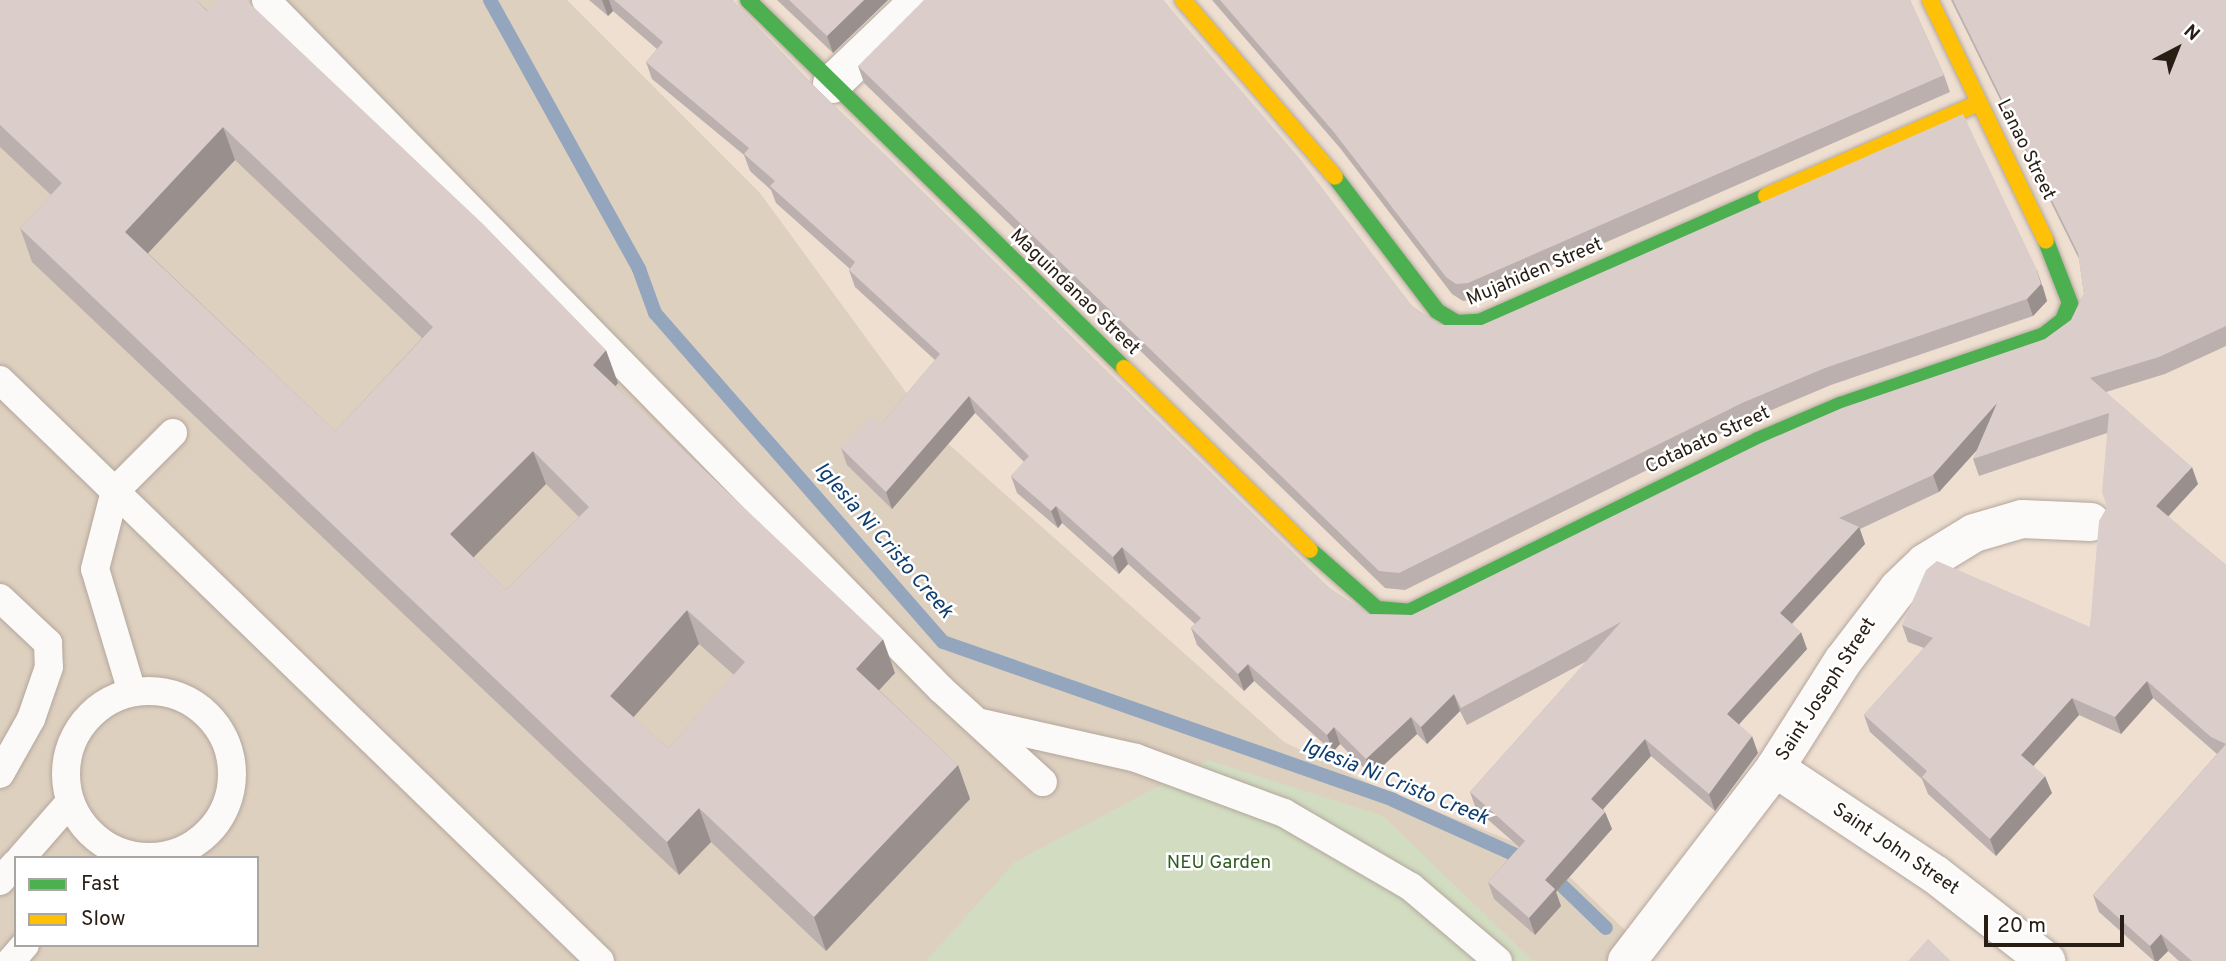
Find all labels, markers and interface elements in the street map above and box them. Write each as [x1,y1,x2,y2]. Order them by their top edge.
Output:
north arrow [2142,14,2212,84]
text: N [2178,20,2204,47]
street label: Lanao Street [1991,96,2059,204]
street label: Maguindanao Street [1004,225,1144,361]
street label: Mujahiden Street [1464,234,1606,312]
street label: Cotabato Street [1642,402,1774,480]
water label: Iglesia Ni Cristo Creek [808,458,958,624]
street label: Saint Joseph Street [1772,614,1882,766]
water label: Iglesia Ni Cristo Creek [1298,734,1492,832]
street label: Saint John Street [1827,799,1963,901]
park label: NEU Garden [1167,853,1271,875]
legend [14,856,259,947]
text: Fast [81,871,120,898]
scale bar [1988,902,2128,946]
text: Slow [81,906,126,933]
text: 20 m [1997,913,2046,940]

